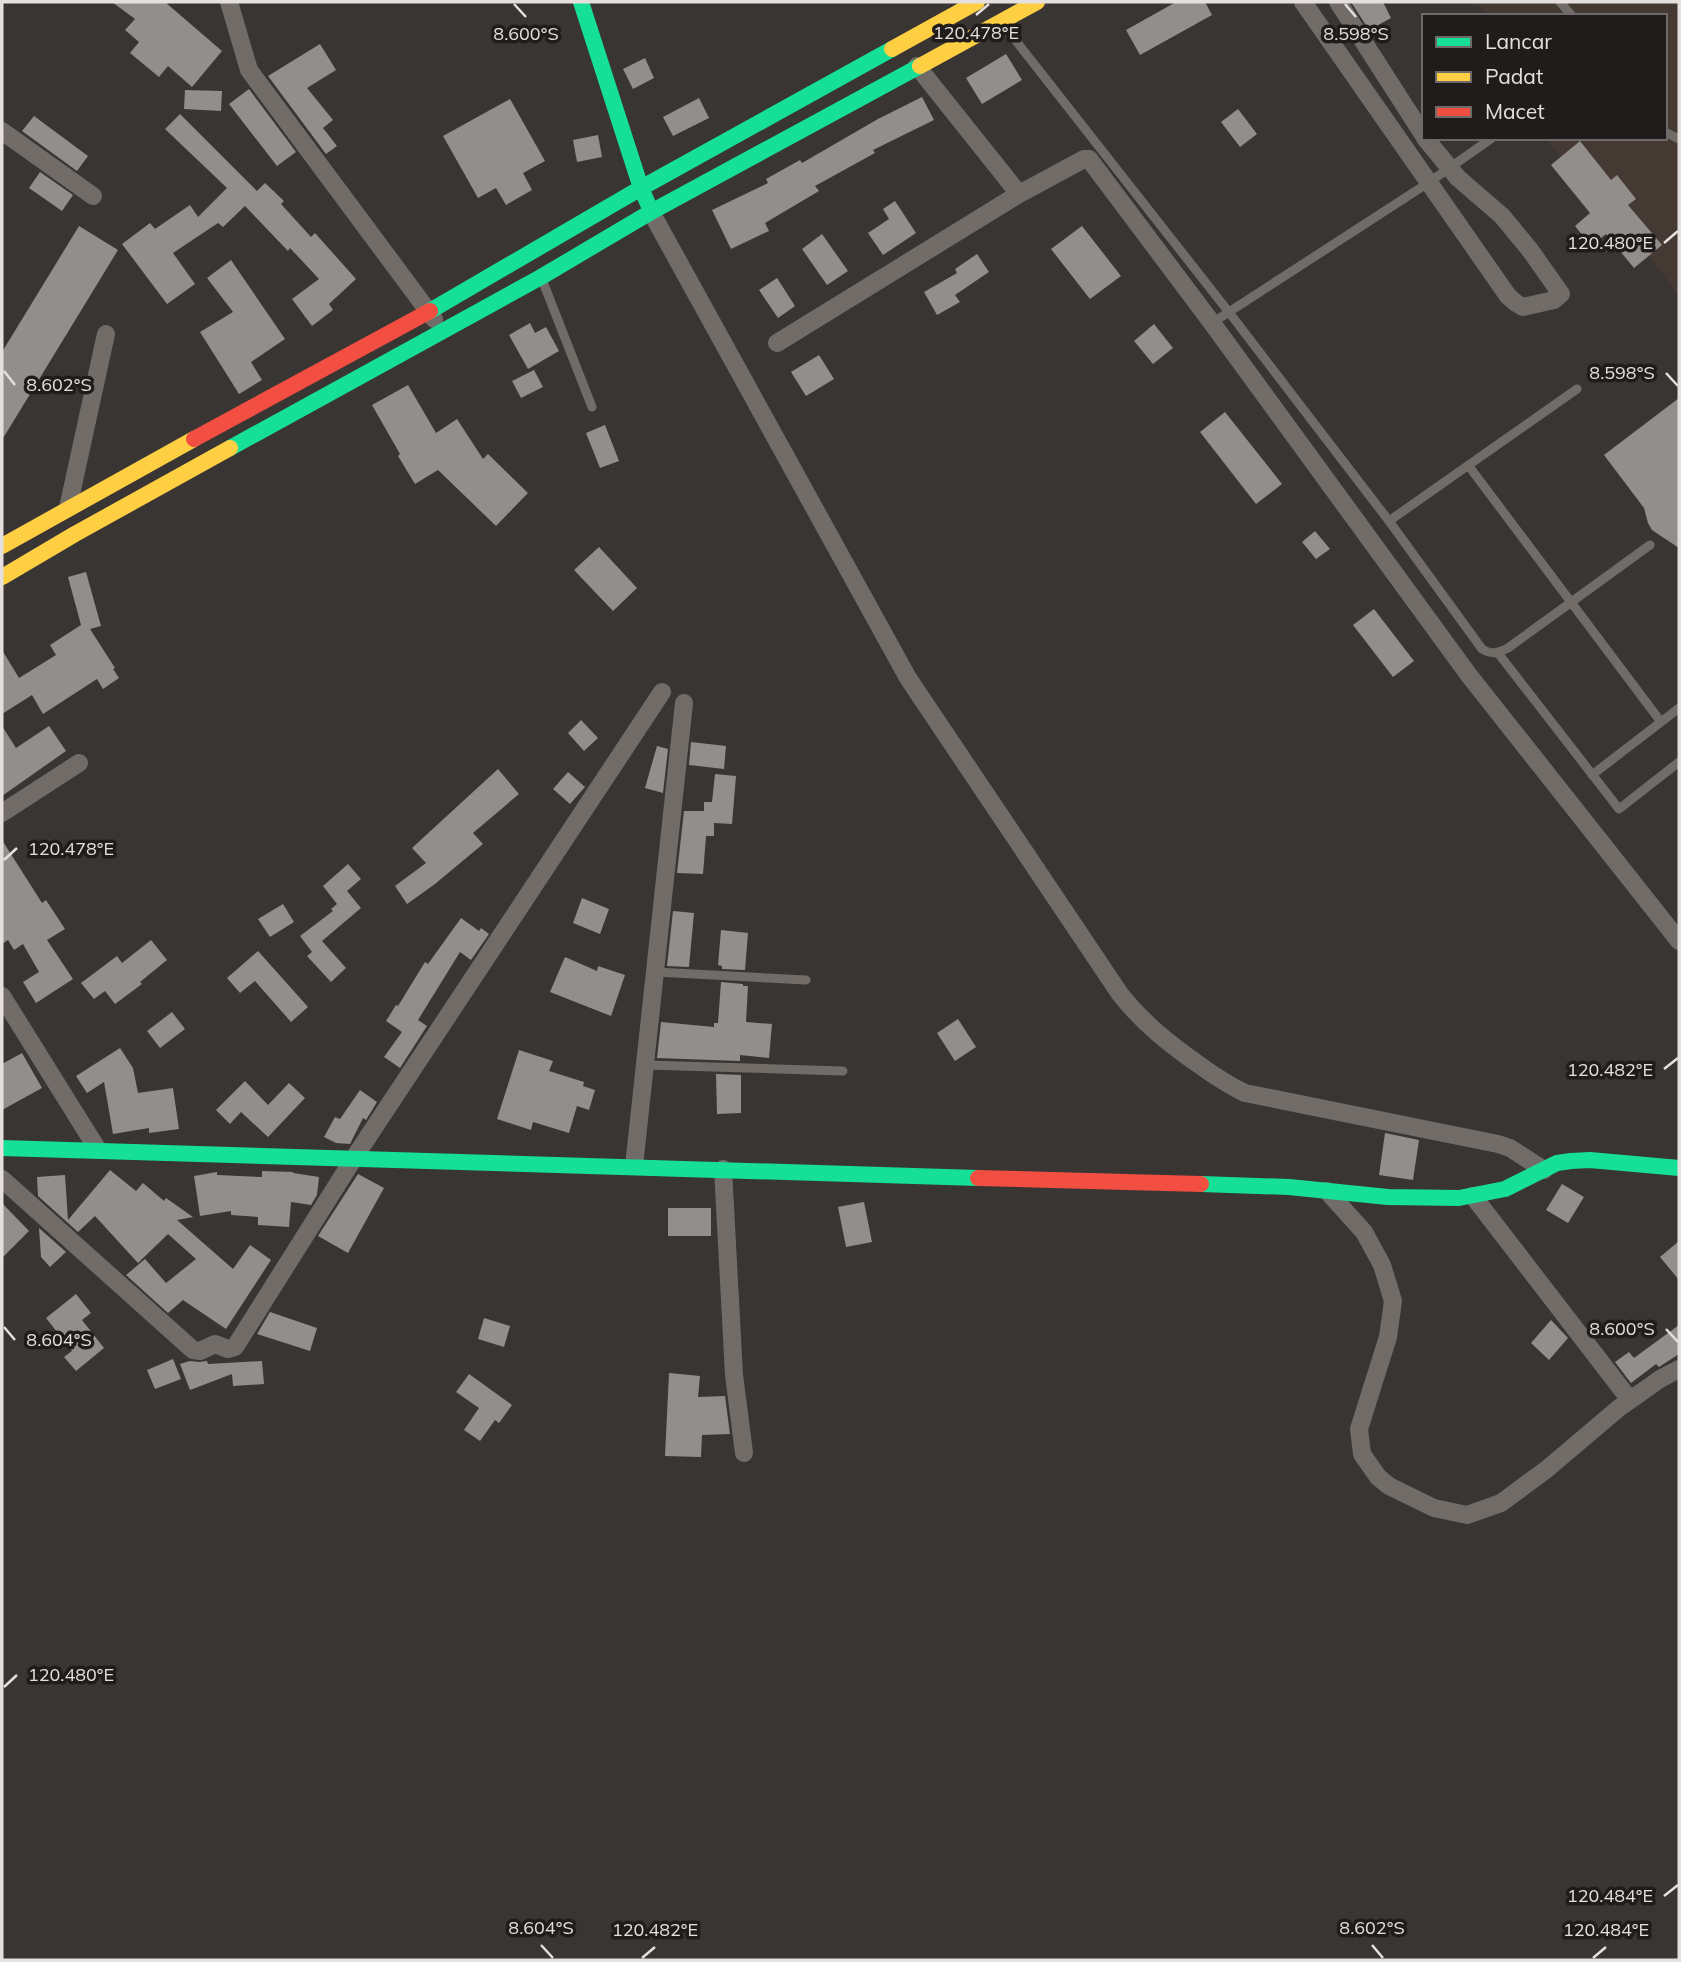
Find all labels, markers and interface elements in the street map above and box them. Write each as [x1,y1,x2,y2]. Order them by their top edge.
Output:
legend [1422,14,1667,140]
text: 120.478°E [933,21,1019,44]
text: 8.600°S [493,22,559,45]
text: 8.598°S [1323,22,1389,45]
text: Lancar [1485,28,1552,54]
text: Padat [1485,63,1543,89]
text: Macet [1485,98,1545,124]
text: 120.480°E [1567,231,1653,254]
text: 8.598°S [1589,361,1655,384]
text: 8.602°S [26,373,92,396]
text: 120.478°E [28,837,114,860]
text: 120.482°E [1567,1058,1653,1081]
text: 8.600°S [1589,1317,1655,1340]
text: 8.604°S [26,1328,92,1351]
text: 120.480°E [28,1663,114,1686]
text: 120.484°E [1567,1884,1653,1907]
text: 8.604°S [508,1916,574,1939]
text: 8.602°S [1339,1916,1405,1939]
text: 120.482°E [612,1918,698,1941]
text: 120.484°E [1563,1918,1649,1941]

